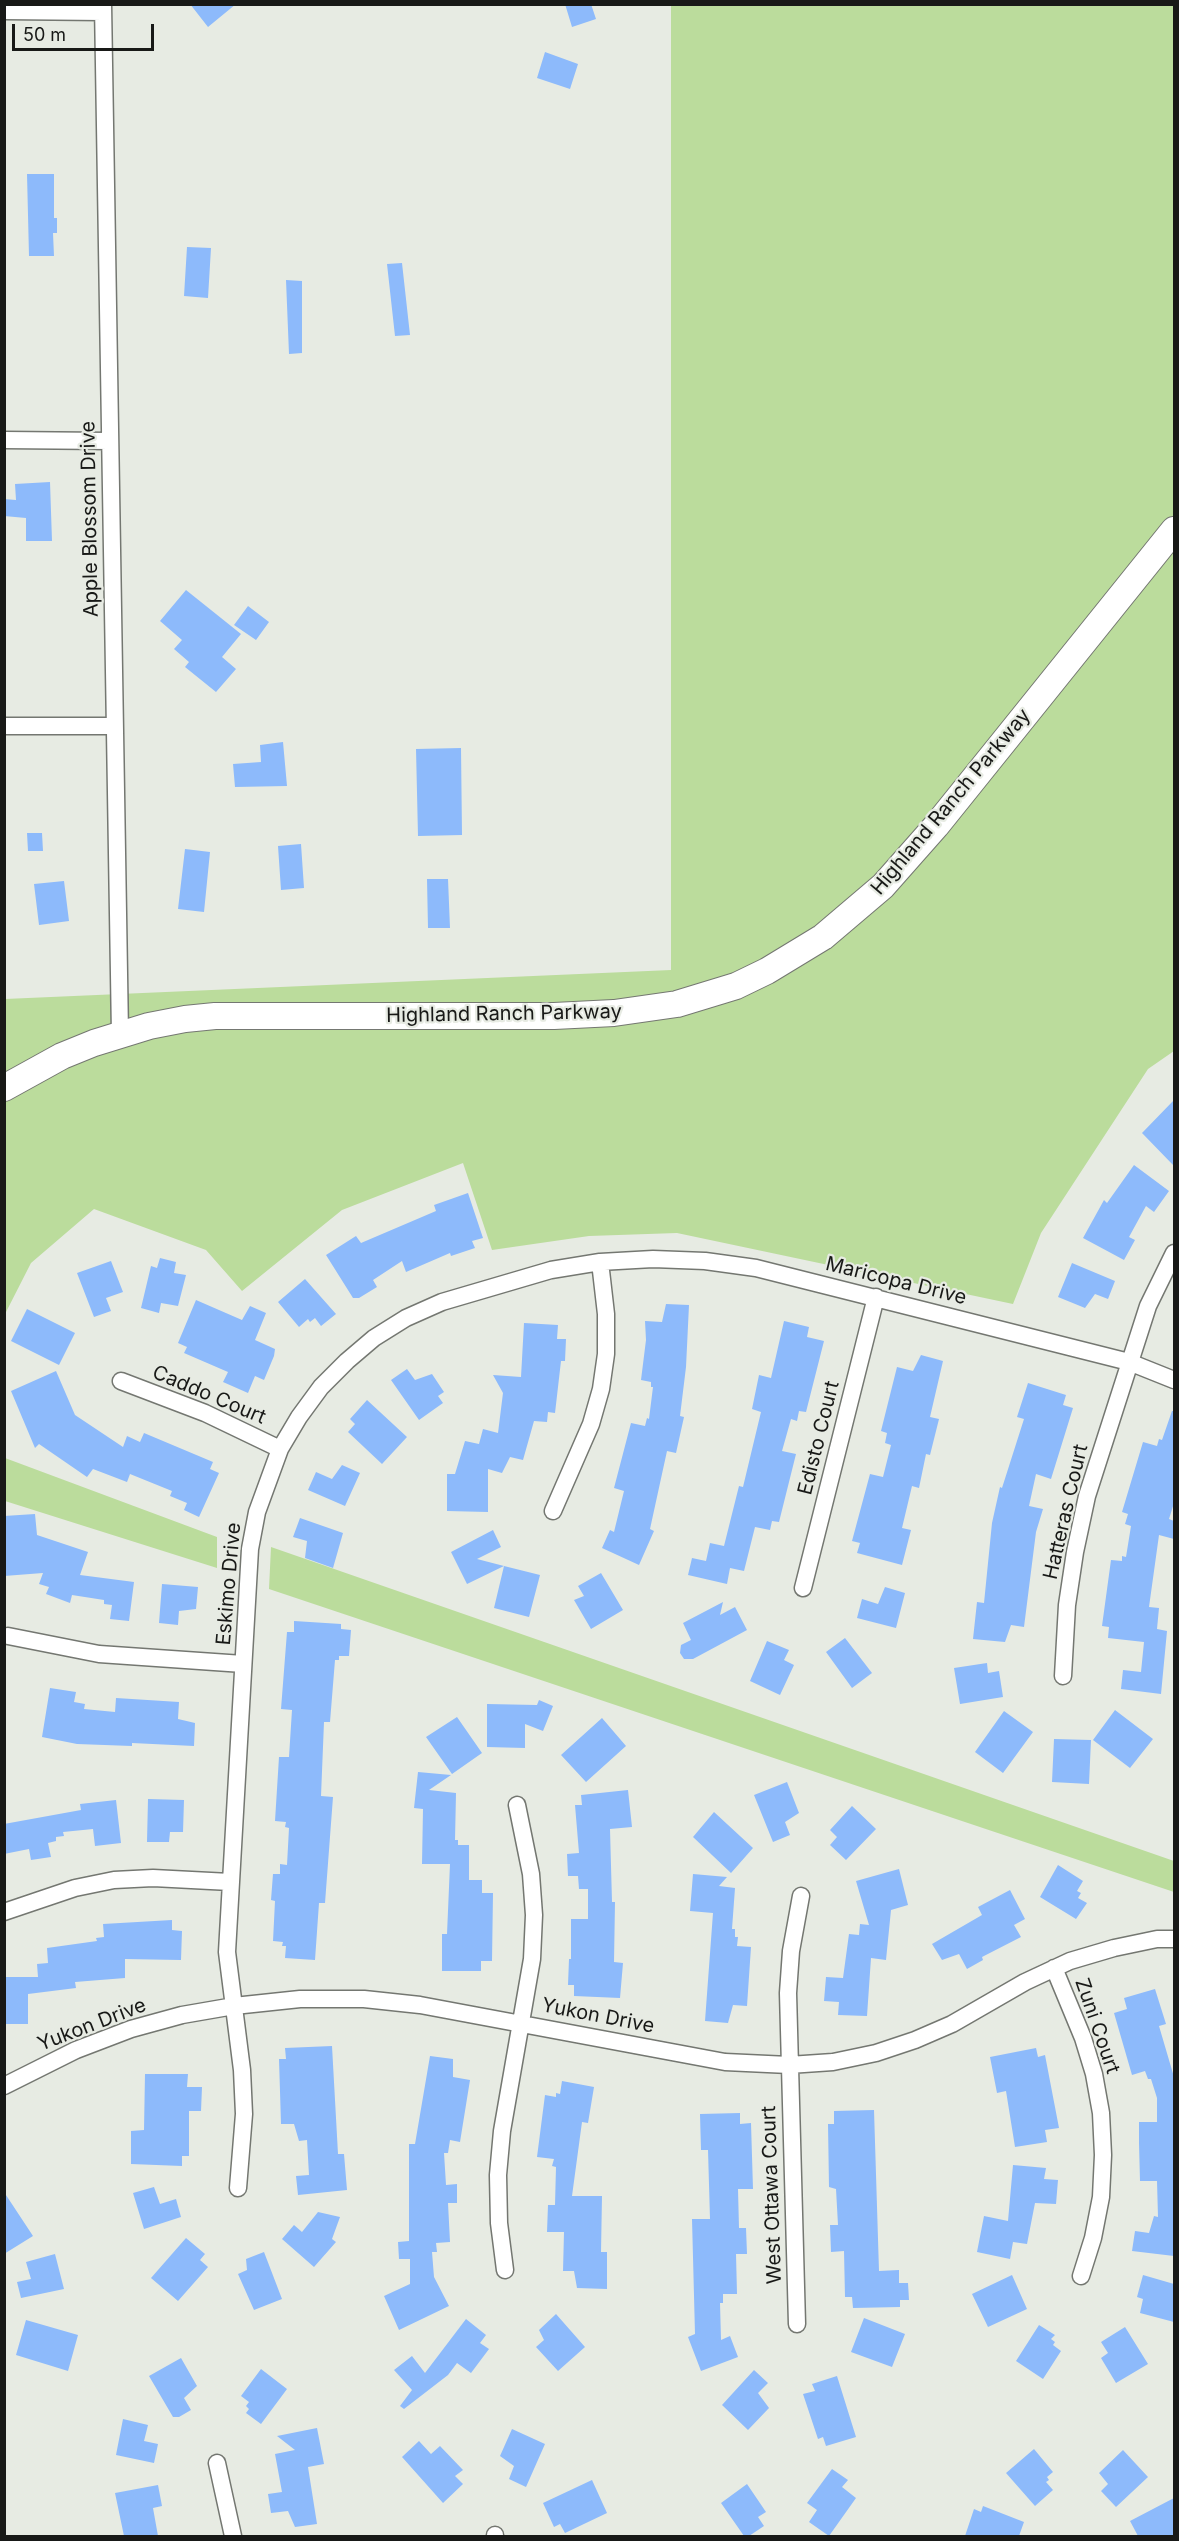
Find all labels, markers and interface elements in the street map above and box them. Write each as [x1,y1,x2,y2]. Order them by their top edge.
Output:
scale bar [15,12,158,50]
text: 50 m [23,24,66,45]
street label: Apple Blossom Drive [76,421,104,617]
street label: Highland Ranch Parkway [866,704,1036,900]
street label: Highland Ranch Parkway [386,1000,622,1028]
street label: Maricopa Drive [823,1252,969,1310]
street label: Caddo Court [149,1360,269,1430]
street label: Edisto Court [793,1379,845,1497]
street label: Hatteras Court [1039,1442,1093,1582]
street label: Eskimo Drive [212,1522,246,1646]
street label: Zuni Court [1069,1975,1125,2077]
street label: Yukon Drive [34,1993,150,2057]
street label: Yukon Drive [540,1993,656,2039]
street label: West Ottawa Court [757,2105,787,2285]

